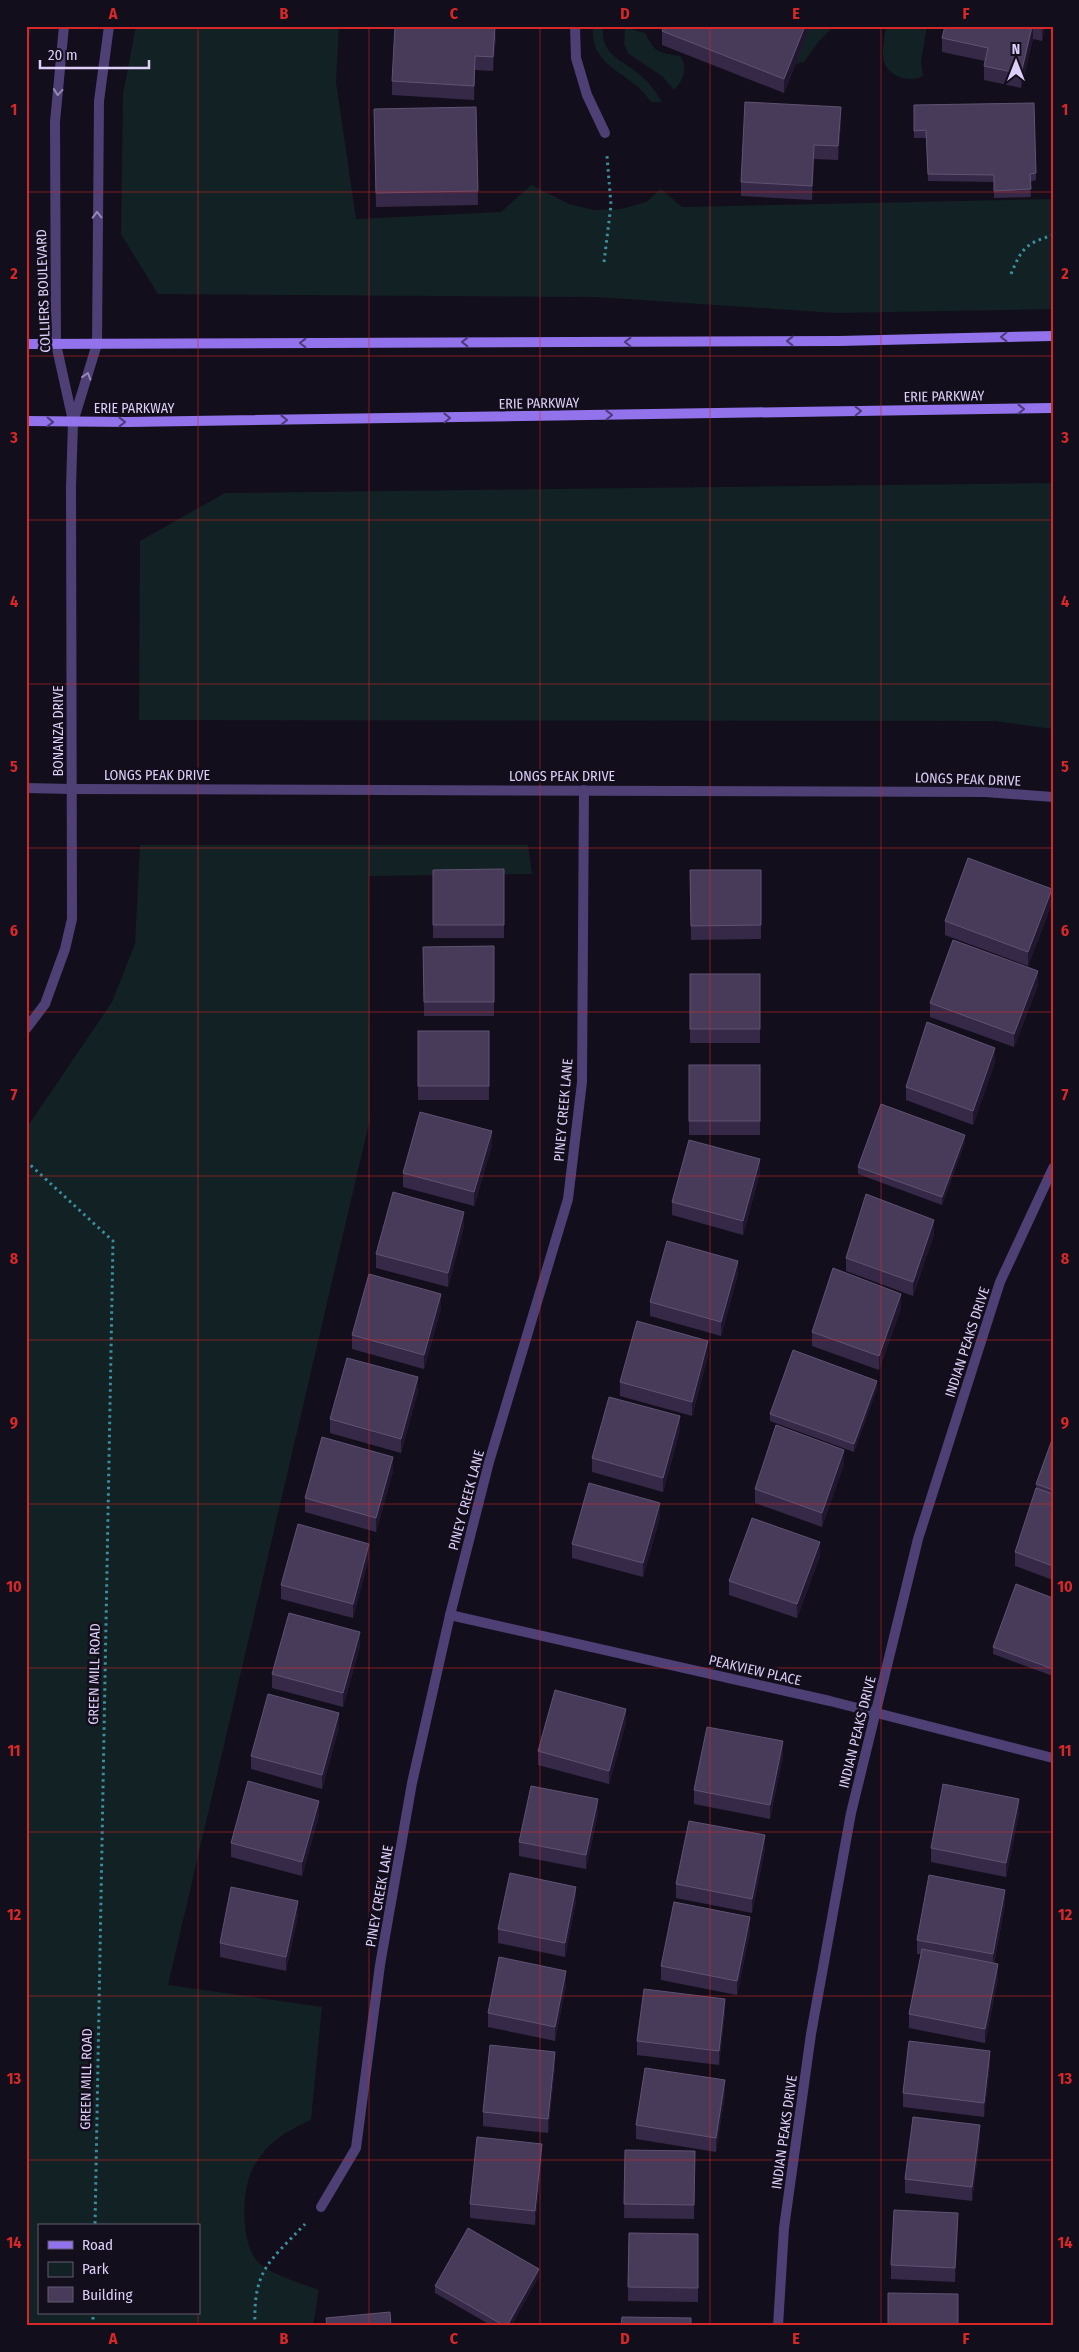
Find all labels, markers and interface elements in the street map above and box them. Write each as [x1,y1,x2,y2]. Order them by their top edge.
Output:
text: A [108,4,118,23]
text: B [280,4,289,23]
text: C [450,4,459,23]
text: D [620,4,630,23]
text: E [792,4,800,23]
text: F [962,4,970,23]
scale bar [40,38,149,70]
north arrow [992,38,1042,88]
text: N [1012,41,1020,58]
text: 20 m [48,46,78,64]
one-way arrow [53,88,64,96]
text: 1 [11,100,17,119]
text: 1 [1062,100,1068,119]
one-way arrow [92,210,102,218]
street label: COLLIERS BOULEVARD [33,229,54,353]
text: 2 [9,264,18,283]
text: 2 [1060,264,1069,283]
one-way arrow [1000,332,1008,343]
one-way arrow [786,336,794,346]
one-way arrow [461,337,469,347]
one-way arrow [624,337,632,347]
one-way arrow [299,338,306,348]
one-way arrow [82,372,92,380]
street label: ERIE PARKWAY [903,387,985,406]
street label: ERIE PARKWAY [498,394,580,413]
street label: ERIE PARKWAY [94,400,174,417]
one-way arrow [1017,403,1025,414]
one-way arrow [855,406,863,417]
one-way arrow [606,410,614,420]
one-way arrow [444,413,451,423]
one-way arrow [281,415,289,425]
one-way arrow [46,416,54,427]
one-way arrow [118,417,126,427]
text: 3 [9,428,18,447]
text: 3 [1060,428,1069,447]
text: 4 [10,592,18,611]
text: 4 [1061,592,1069,611]
street label: BONANZA DRIVE [50,685,67,777]
text: 5 [10,757,18,776]
text: 5 [1061,757,1069,776]
street label: LONGS PEAK DRIVE [104,767,211,784]
street label: LONGS PEAK DRIVE [509,768,616,785]
street label: LONGS PEAK DRIVE [915,769,1022,790]
text: 6 [10,921,18,940]
text: 6 [1061,921,1069,940]
street label: PINEY CREEK LANE [551,1057,577,1162]
text: 7 [11,1085,18,1104]
text: 7 [1062,1085,1069,1104]
text: 8 [10,1249,19,1268]
text: 8 [1061,1249,1070,1268]
street label: INDIAN PEAKS DRIVE [942,1284,993,1399]
text: 9 [10,1413,18,1432]
text: 9 [1061,1413,1069,1432]
street label: PINEY CREEK LANE [445,1448,488,1552]
text: 10 [6,1577,22,1596]
text: 10 [1057,1577,1073,1596]
street label: GREEN MILL ROAD [85,1623,104,1725]
street label: PEAKVIEW PLACE [707,1652,803,1689]
street label: INDIAN PEAKS DRIVE [835,1674,880,1790]
text: 11 [7,1741,21,1760]
text: 11 [1058,1741,1072,1760]
street label: PINEY CREEK LANE [362,1843,397,1949]
text: 12 [7,1905,22,1924]
text: 12 [1058,1905,1073,1924]
street label: GREEN MILL ROAD [77,2028,96,2130]
text: 13 [7,2069,22,2088]
text: 13 [1058,2069,1073,2088]
street label: INDIAN PEAKS DRIVE [768,2074,801,2190]
legend [38,2224,200,2314]
text: 14 [7,2233,22,2252]
text: 14 [1058,2233,1073,2252]
text: Road [82,2236,113,2254]
text: Park [82,2260,109,2278]
text: Building [82,2286,133,2304]
text: A [108,2329,118,2348]
text: B [280,2329,289,2348]
text: C [450,2329,459,2348]
text: D [620,2329,630,2348]
text: E [792,2329,800,2348]
text: F [962,2329,970,2348]

